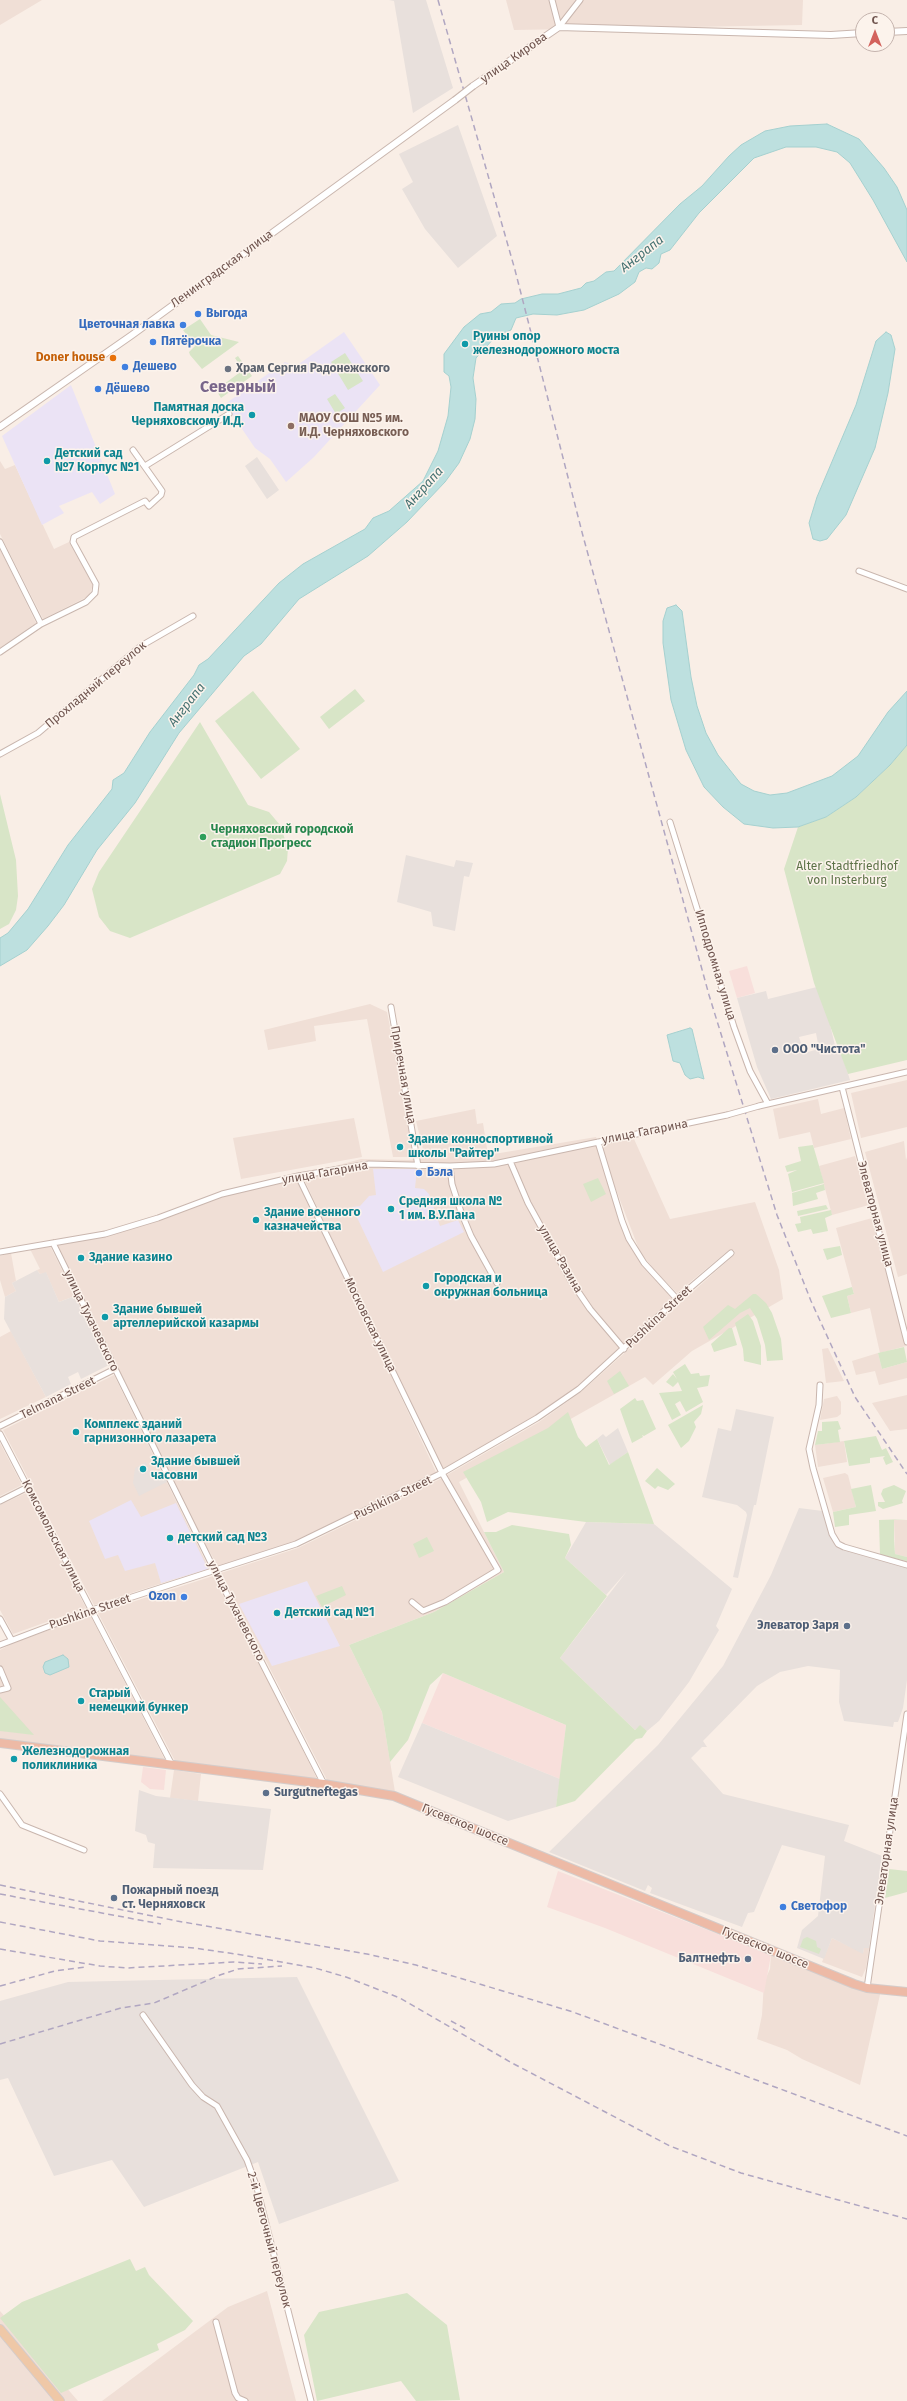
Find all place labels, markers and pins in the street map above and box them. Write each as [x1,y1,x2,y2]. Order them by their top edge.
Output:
place label: Выгода [206,307,248,321]
marker: Выгода [193,309,203,319]
place label: Цветочная лавка [79,318,175,332]
marker: Цветочная лавка [178,320,188,330]
place label: Руины опор железнодорожного моста [473,330,620,358]
place label: Пятёрочка [161,335,221,349]
marker: Пятёрочка [148,337,158,347]
marker: Руины опор железнодорожного моста [460,339,470,349]
place label: Doner house [36,351,105,365]
marker: Doner house [108,353,118,363]
place label: Дешево [133,360,177,374]
marker: Дешево [120,362,130,372]
place label: Храм Сергия Радонежского [236,362,390,376]
marker: Храм Сергия Радонежского [223,364,233,374]
place label: Дёшево [106,382,150,396]
marker: Дёшево [93,384,103,394]
place label: Памятная доска Черняховскому И.Д. [132,401,244,429]
marker: Памятная доска Черняховскому И.Д. [247,410,257,420]
place label: МАОУ СОШ №5 им. И.Д. Черняховского [299,412,409,440]
marker: МАОУ СОШ №5 им. И.Д. Черняховского [286,421,296,431]
place label: Детский сад №7 Корпус №1 [55,447,139,475]
marker: Детский сад №7 Корпус №1 [42,456,52,466]
place label: Черняховский городской стадион Прогресс [211,823,354,851]
marker: Черняховский городской стадион Прогресс [198,832,208,842]
place label: ООО "Чистота" [783,1043,865,1057]
marker: ООО "Чистота" [770,1045,780,1055]
place label: Здание конноспортивной школы "Райтер" [408,1133,553,1161]
marker: Здание конноспортивной школы "Райтер" [395,1142,405,1152]
place label: Бэла [427,1166,453,1180]
marker: Бэла [414,1168,424,1178]
place label: Средняя школа № 1 им. В.У.Пана [399,1195,502,1223]
marker: Средняя школа № 1 им. В.У.Пана [386,1204,396,1214]
place label: Здание военного казначейства [264,1206,361,1234]
marker: Здание военного казначейства [251,1215,261,1225]
place label: Здание казино [89,1251,172,1265]
marker: Здание казино [76,1253,86,1263]
place label: Городская и окружная больница [434,1272,548,1300]
marker: Городская и окружная больница [421,1281,431,1291]
place label: Здание бывшей артеллерийской казармы [113,1303,259,1331]
marker: Здание бывшей артеллерийской казармы [100,1312,110,1322]
place label: Комплекс зданий гарнизонного лазарета [84,1418,216,1446]
marker: Комплекс зданий гарнизонного лазарета [71,1427,81,1437]
place label: Здание бывшей часовни [151,1455,240,1483]
marker: Здание бывшей часовни [138,1464,148,1474]
place label: детский сад №3 [178,1531,267,1545]
marker: детский сад №3 [165,1533,175,1543]
place label: Ozon [148,1590,176,1604]
marker: Ozon [179,1592,189,1602]
place label: Детский сад №1 [285,1606,374,1620]
marker: Детский сад №1 [272,1608,282,1618]
place label: Элеватор Заря [757,1619,839,1633]
marker: Элеватор Заря [842,1621,852,1631]
place label: Старый немецкий бункер [89,1687,188,1715]
marker: Старый немецкий бункер [76,1696,86,1706]
place label: Железнодорожная поликлиника [22,1745,129,1773]
marker: Железнодорожная поликлиника [9,1754,19,1764]
place label: Surgutneftegas [274,1786,358,1800]
marker: Surgutneftegas [261,1788,271,1798]
place label: Пожарный поезд ст. Черняховск [122,1884,218,1912]
marker: Пожарный поезд ст. Черняховск [109,1893,119,1903]
place label: Светофор [791,1900,847,1914]
marker: Светофор [778,1902,788,1912]
place label: Балтнефть [678,1952,740,1966]
marker: Балтнефть [743,1954,753,1964]

